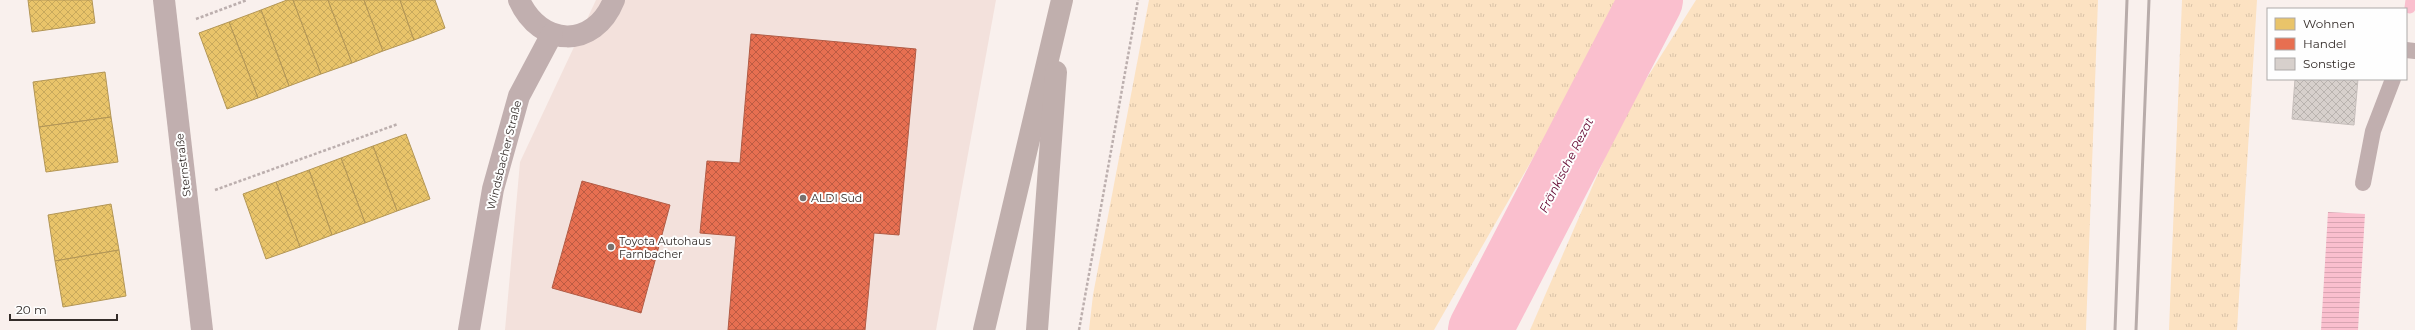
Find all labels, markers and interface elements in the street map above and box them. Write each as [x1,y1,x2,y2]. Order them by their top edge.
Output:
legend [2267,8,2407,80]
text: Wohnen [2303,16,2355,31]
text: Handel [2303,36,2347,51]
text: Sonstige [2303,56,2355,71]
street label: Windsbacher Straße [484,98,524,211]
water label: Fränkische Rezat [1536,115,1596,215]
street label: Sternstraße [172,132,194,197]
place label: ALDI Süd [811,191,862,205]
marker: ALDI Süd [798,193,808,203]
place label: Toyota Autohaus Farnbacher [619,234,711,261]
marker: Toyota Autohaus Farnbacher [606,242,616,252]
scale bar [10,296,117,322]
text: 20 m [16,302,47,317]

